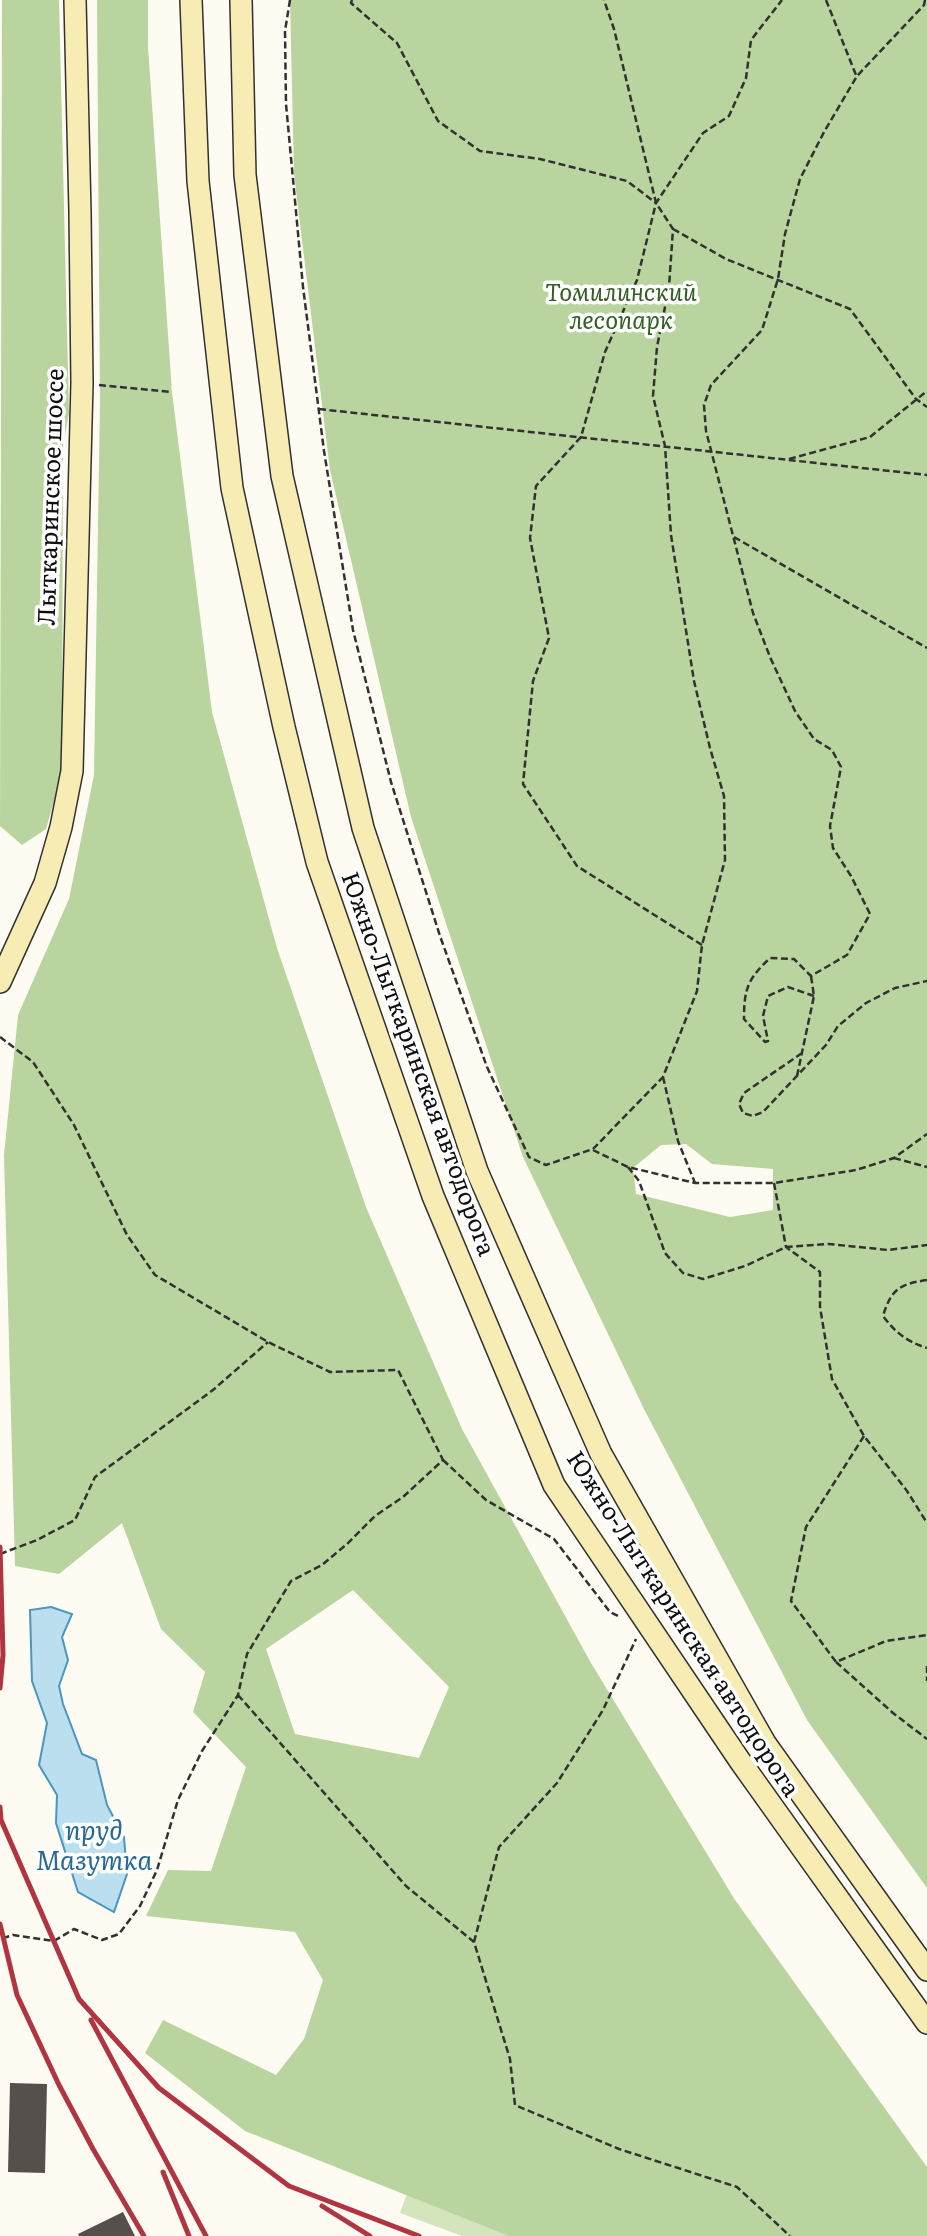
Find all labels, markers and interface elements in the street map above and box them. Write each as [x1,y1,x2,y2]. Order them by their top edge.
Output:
park label: Томилинский лесопарк [545,273,697,336]
street label: Лыткаринское шоссе [27,368,70,626]
street label: Южно-Лыткаринская автодорога [334,866,506,1260]
street label: Южно-Лыткаринская автодорога [560,1443,810,1803]
water label: пруд Мазутка [36,1809,152,1878]

